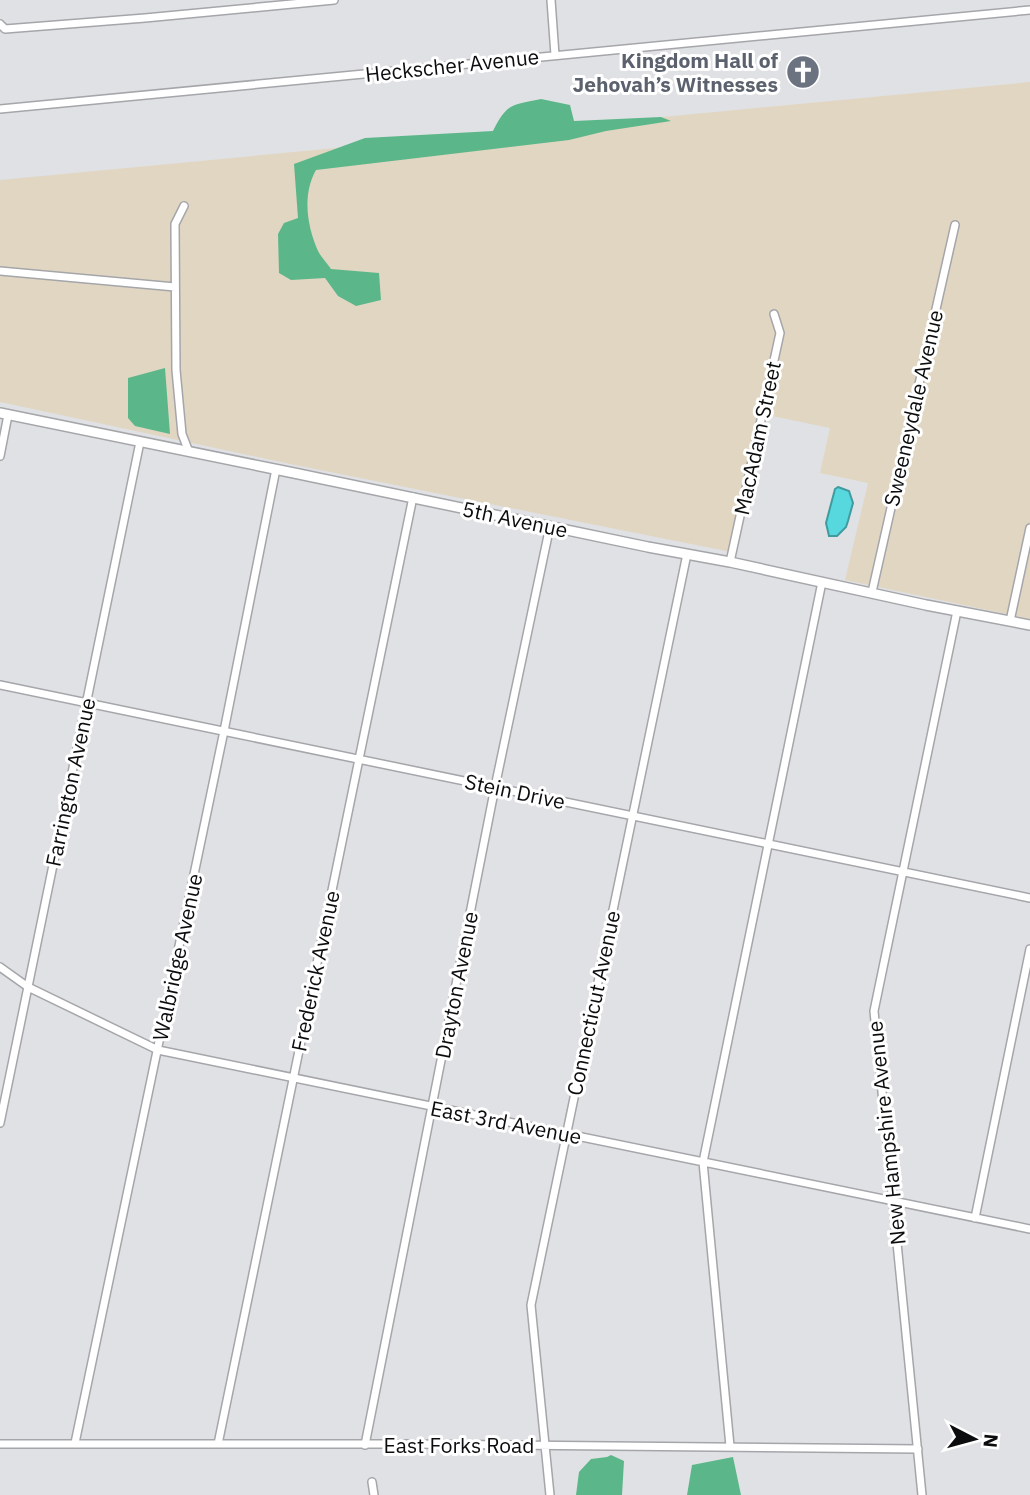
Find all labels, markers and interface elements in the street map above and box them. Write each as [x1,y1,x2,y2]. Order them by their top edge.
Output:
street label: Heckscher Avenue [364,42,540,88]
place label: Kingdom Hall of Jehovah’s Witnesses [573,46,778,98]
church icon: Kingdom Hall of Jehovah’s Witnesses [784,53,822,91]
street label: Sweeneydale Avenue [877,307,949,509]
street label: MacAdam Street [727,358,787,518]
street label: 5th Avenue [460,494,570,544]
street label: Farrington Avenue [38,695,102,869]
street label: Stein Drive [462,767,568,815]
street label: Walbridge Avenue [146,871,208,1043]
street label: Frederick Avenue [284,888,346,1054]
street label: Connecticut Avenue [560,908,626,1098]
street label: Drayton Avenue [428,909,484,1061]
street label: New Hampshire Avenue [860,1019,912,1247]
street label: East 3rd Avenue [428,1094,584,1150]
north arrow [939,1404,1009,1474]
street label: East Forks Road [384,1431,534,1459]
text: N [978,1433,1004,1449]

